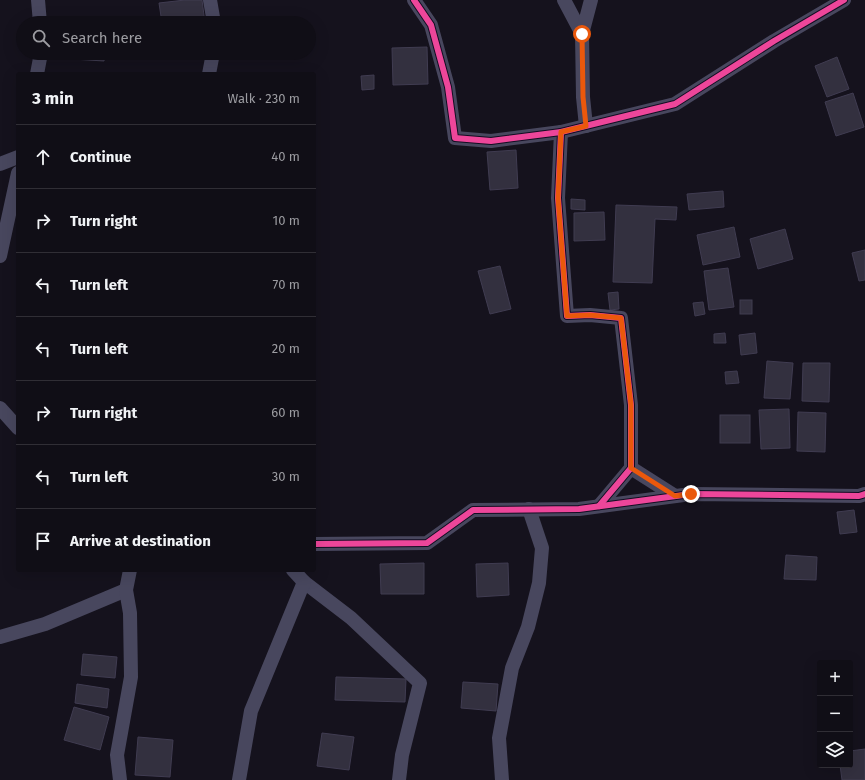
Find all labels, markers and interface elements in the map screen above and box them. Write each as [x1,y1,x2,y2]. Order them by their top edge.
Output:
search box [16,16,316,60]
route start [573,25,591,43]
icon: search [30,27,52,49]
text: Search here [62,29,142,47]
text: 3 min [32,88,74,109]
text: Walk · 230 m [228,91,300,106]
icon: ahead [32,146,54,168]
text: Continue [70,148,131,166]
text: 40 m [271,149,300,164]
icon: right [32,210,54,232]
text: Turn right [70,212,137,230]
text: 10 m [273,213,300,228]
icon: left [32,274,54,296]
text: Turn left [70,276,128,294]
text: 70 m [273,277,300,292]
icon: left [32,338,54,360]
text: Turn left [70,340,128,358]
text: 20 m [272,341,300,356]
icon: right [32,402,54,424]
text: Turn right [70,404,137,422]
text: 60 m [271,405,300,420]
icon: left [32,466,54,488]
text: Turn left [70,468,128,486]
text: 30 m [272,469,300,484]
route end [682,485,700,503]
icon: arrive [32,530,54,552]
text: Arrive at destination [70,532,211,550]
map controls [817,660,853,768]
button: + [817,660,853,696]
button: − [817,696,853,732]
button: layers [817,732,853,768]

